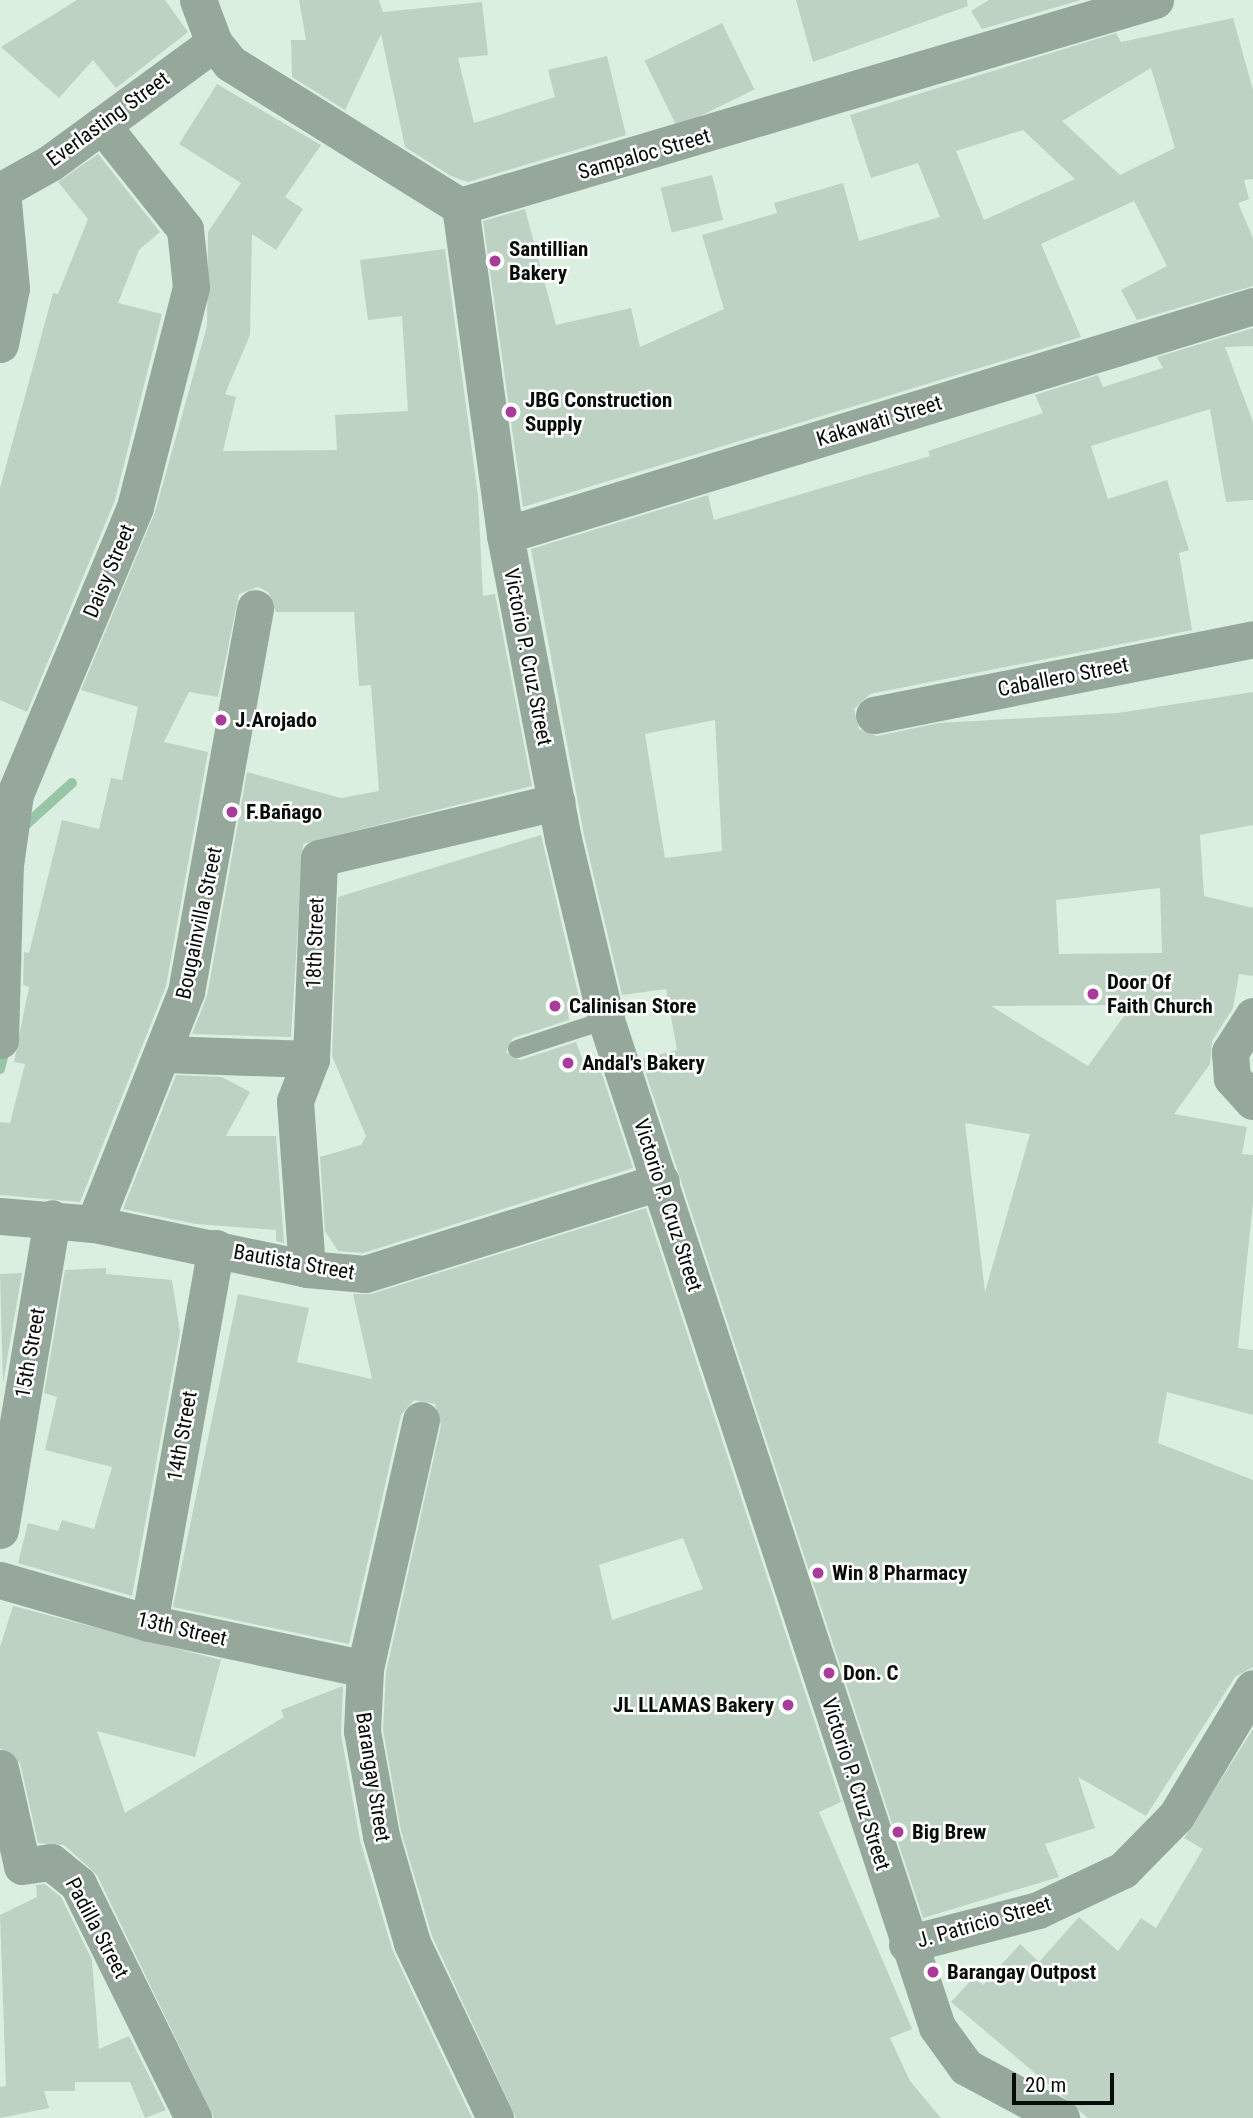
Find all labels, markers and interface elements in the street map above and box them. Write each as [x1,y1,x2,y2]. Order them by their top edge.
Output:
street label: Everlasting Street [42,66,174,172]
street label: Sampaloc Street [575,123,713,185]
place label: Santillian Bakery [509,236,588,286]
marker: Santillian Bakery [487,253,503,269]
place label: JBG Construction Supply [525,387,672,437]
street label: Kakawati Street [813,390,945,452]
marker: JBG Construction Supply [503,404,519,420]
street label: Daisy Street [78,520,140,622]
street label: Victorio P. Cruz Street [498,566,558,748]
street label: Caballero Street [996,652,1130,702]
place label: J.Arojado [235,707,317,733]
marker: J.Arojado [213,712,229,728]
place label: F.Bañago [246,799,322,825]
marker: F.Bañago [224,804,240,820]
street label: Bougainvilla Street [171,845,227,1001]
street label: 18th Street [301,897,329,989]
place label: Door Of Faith Church [1107,969,1213,1019]
marker: Door Of Faith Church [1085,986,1101,1002]
place label: Calinisan Store [569,993,696,1019]
marker: Calinisan Store [547,998,563,1014]
place label: Andal's Bakery [582,1050,705,1076]
marker: Andal's Bakery [560,1055,576,1071]
street label: Victorio P. Cruz Street [628,1116,708,1294]
street label: Bautista Street [231,1239,357,1285]
street label: 15th Street [10,1306,50,1400]
street label: 14th Street [162,1389,202,1483]
place label: Win 8 Pharmacy [832,1560,967,1586]
marker: Win 8 Pharmacy [810,1565,826,1581]
street label: 13th Street [135,1606,229,1652]
place label: Don. C [843,1660,899,1686]
marker: Don. C [821,1665,837,1681]
place label: JL LLAMAS Bakery [613,1692,774,1718]
street label: Victorio P. Cruz Street [816,1695,896,1873]
marker: JL LLAMAS Bakery [780,1697,796,1713]
street label: Barangay Street [350,1710,396,1844]
place label: Big Brew [912,1819,986,1845]
marker: Big Brew [890,1824,906,1840]
street label: Padilla Street [60,1873,134,1983]
street label: J. Patricio Street [914,1891,1054,1953]
place label: Barangay Outpost [947,1959,1096,1985]
marker: Barangay Outpost [925,1964,941,1980]
scale bar [1015,2058,1116,2102]
text: 20 m [1025,2073,1066,2097]

